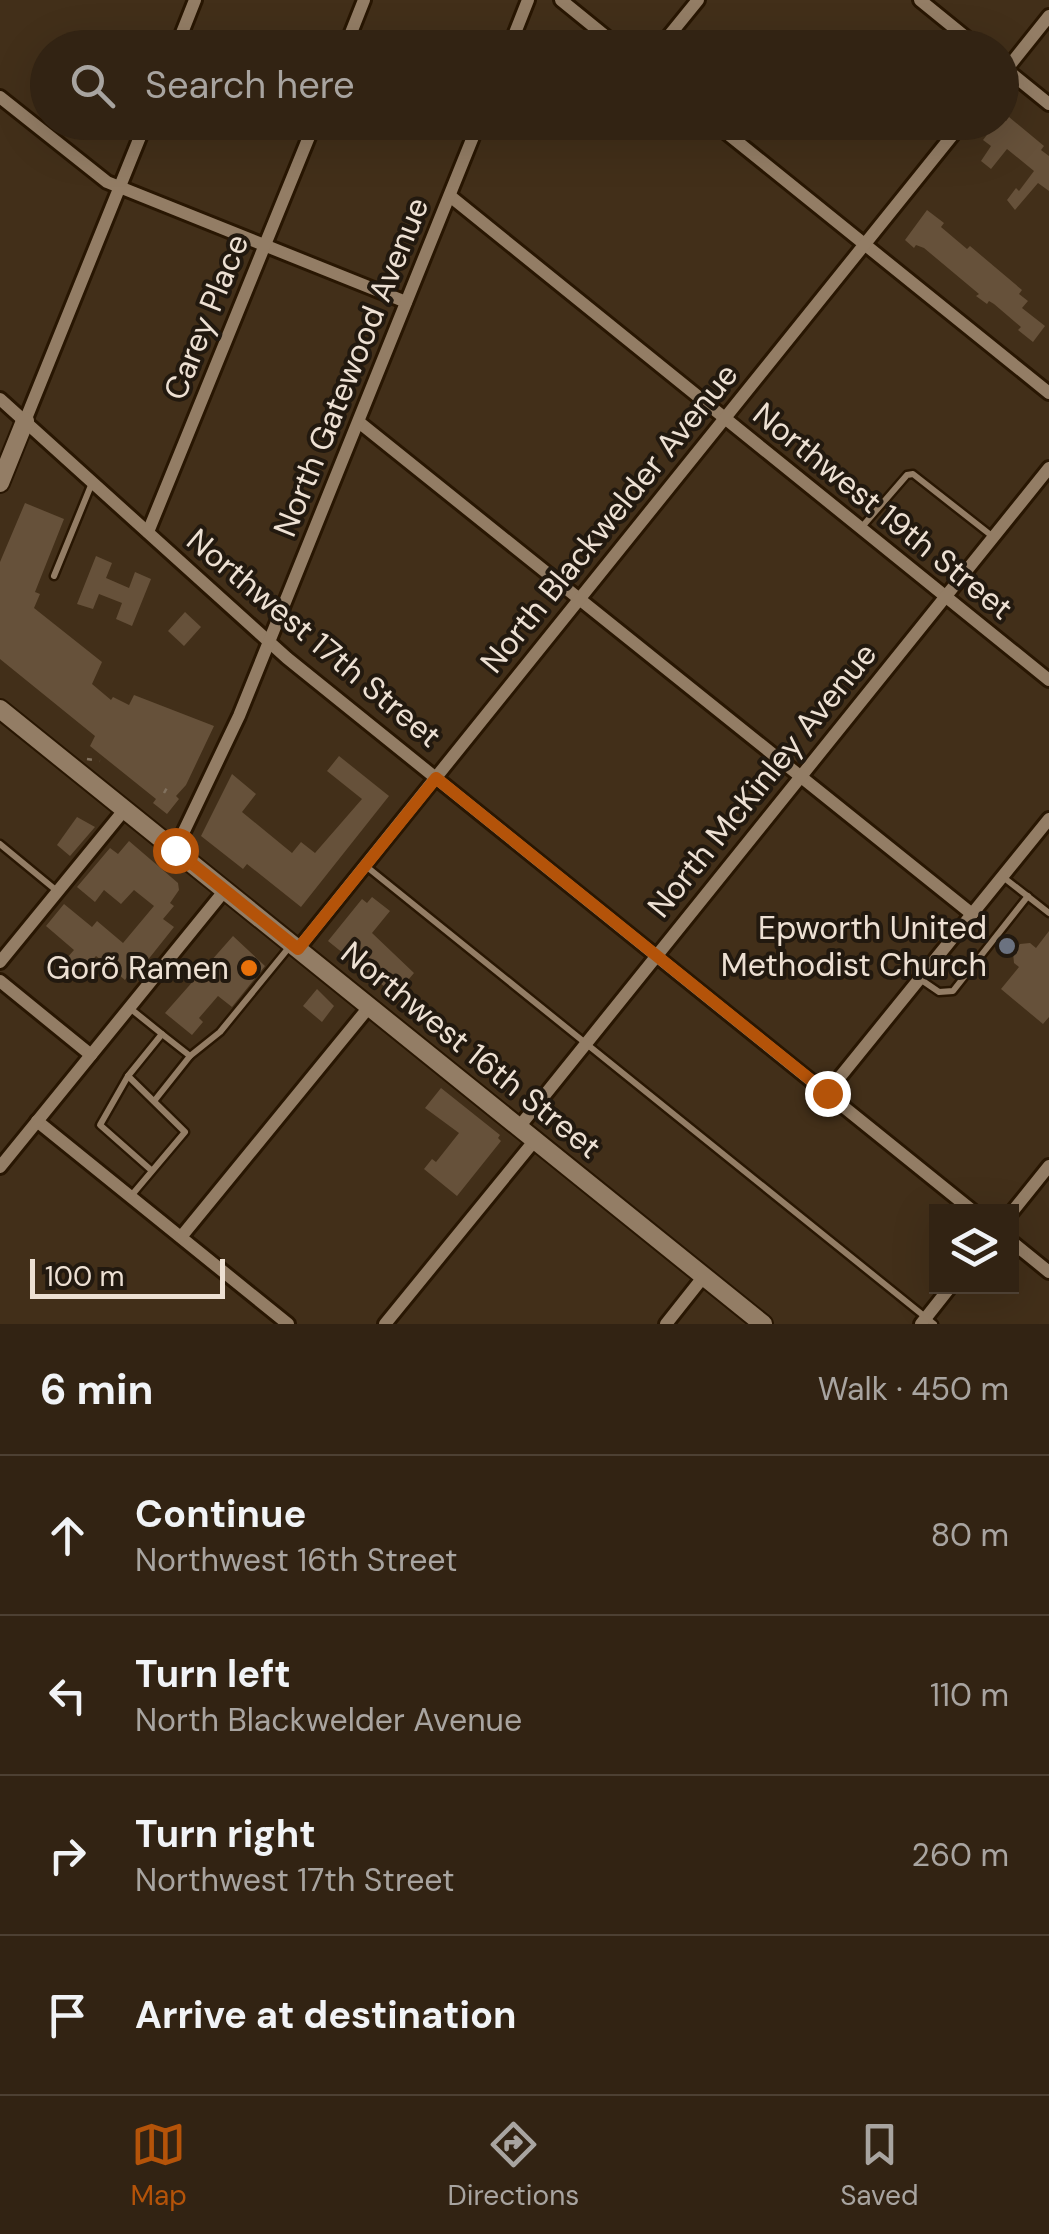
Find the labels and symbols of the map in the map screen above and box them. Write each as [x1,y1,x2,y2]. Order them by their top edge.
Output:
street label: North Gatewood Avenue [264,191,438,543]
street label: Carey Place [154,228,258,406]
street label: North Blackwelder Avenue [471,354,747,682]
street label: Northwest 19th Street [744,393,1022,629]
street label: Northwest 17th Street [178,519,450,757]
street label: North McKinley Avenue [638,634,886,926]
route start [153,828,199,874]
place label: Epworth United Methodist Church [721,907,987,986]
street label: Northwest 16th Street [332,932,610,1168]
marker: Epworth United Methodist Church [996,935,1018,957]
place label: Gorõ Ramen [46,947,229,989]
marker: Gorõ Ramen [238,957,260,979]
route end [805,1071,851,1117]
scale bar [30,1254,225,1298]

